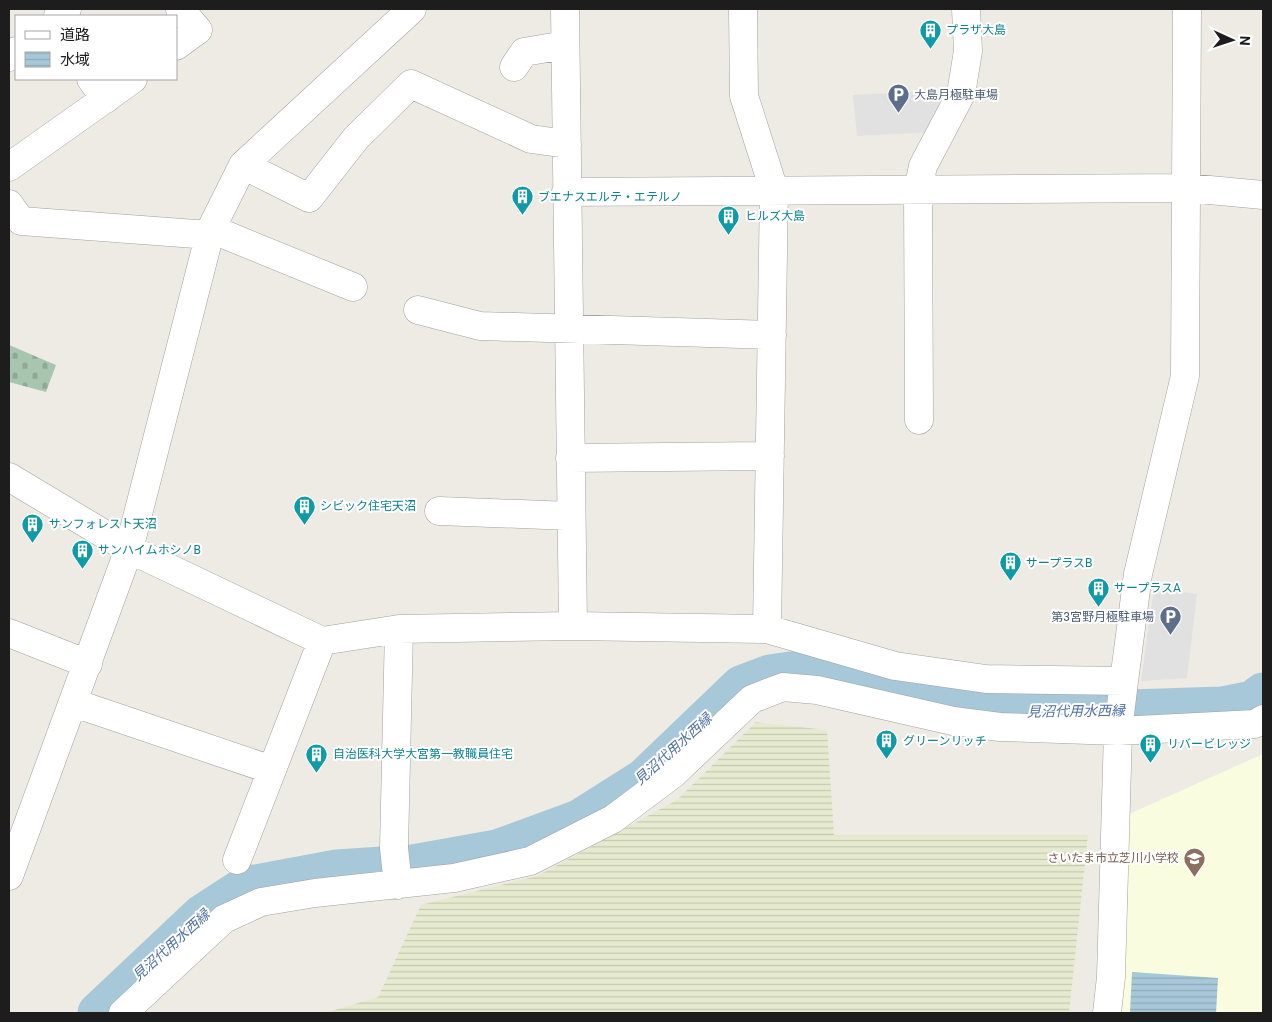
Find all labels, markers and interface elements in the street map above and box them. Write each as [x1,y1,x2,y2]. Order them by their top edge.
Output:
legend [15,15,178,80]
north arrow [1207,15,1257,65]
building icon: プラザ大島 [918,18,942,49]
place label: プラザ大島 [946,23,1006,37]
text: 道路 [60,26,90,44]
text: N [1237,35,1253,46]
text: 水域 [60,51,90,69]
parking icon: 大島月極駐車場 [886,83,910,114]
place label: 大島月極駐車場 [914,88,998,102]
building icon: ブエナスエルテ・エテルノ [510,185,534,216]
place label: ブエナスエルテ・エテルノ [538,190,682,204]
building icon: ヒルズ大島 [717,204,741,235]
place label: ヒルズ大島 [745,209,805,223]
building icon: シビック住宅天沼 [292,494,316,525]
place label: シビック住宅天沼 [320,499,416,513]
building icon: サンフォレスト天沼 [21,512,45,543]
place label: サンフォレスト天沼 [49,517,157,531]
building icon: サンハイムホシノB [70,538,94,569]
place label: サンハイムホシノB [98,543,201,557]
building icon: サープラスB [998,551,1022,582]
place label: サープラスB [1026,556,1093,570]
building icon: サープラスA [1086,576,1110,607]
place label: サープラスA [1114,581,1181,595]
parking icon: 第3宮野月極駐車場 [1158,605,1182,636]
place label: 第3宮野月極駐車場 [1051,610,1154,624]
water label: 見沼代用水西縁 [1027,702,1127,720]
water label: 見沼代用水西縁 [631,709,716,788]
building icon: グリーンリッチ [875,729,899,760]
building icon: リバービレッジ [1139,732,1163,763]
place label: グリーンリッチ [903,734,986,748]
place label: リバービレッジ [1167,737,1251,751]
building icon: 自治医科大学大宮第一教職員住宅 [305,742,329,773]
place label: 自治医科大学大宮第一教職員住宅 [333,747,513,761]
school or university icon: さいたま市立芝川小学校 [1183,846,1207,877]
place label: さいたま市立芝川小学校 [1047,851,1179,865]
water label: 見沼代用水西縁 [129,905,214,984]

